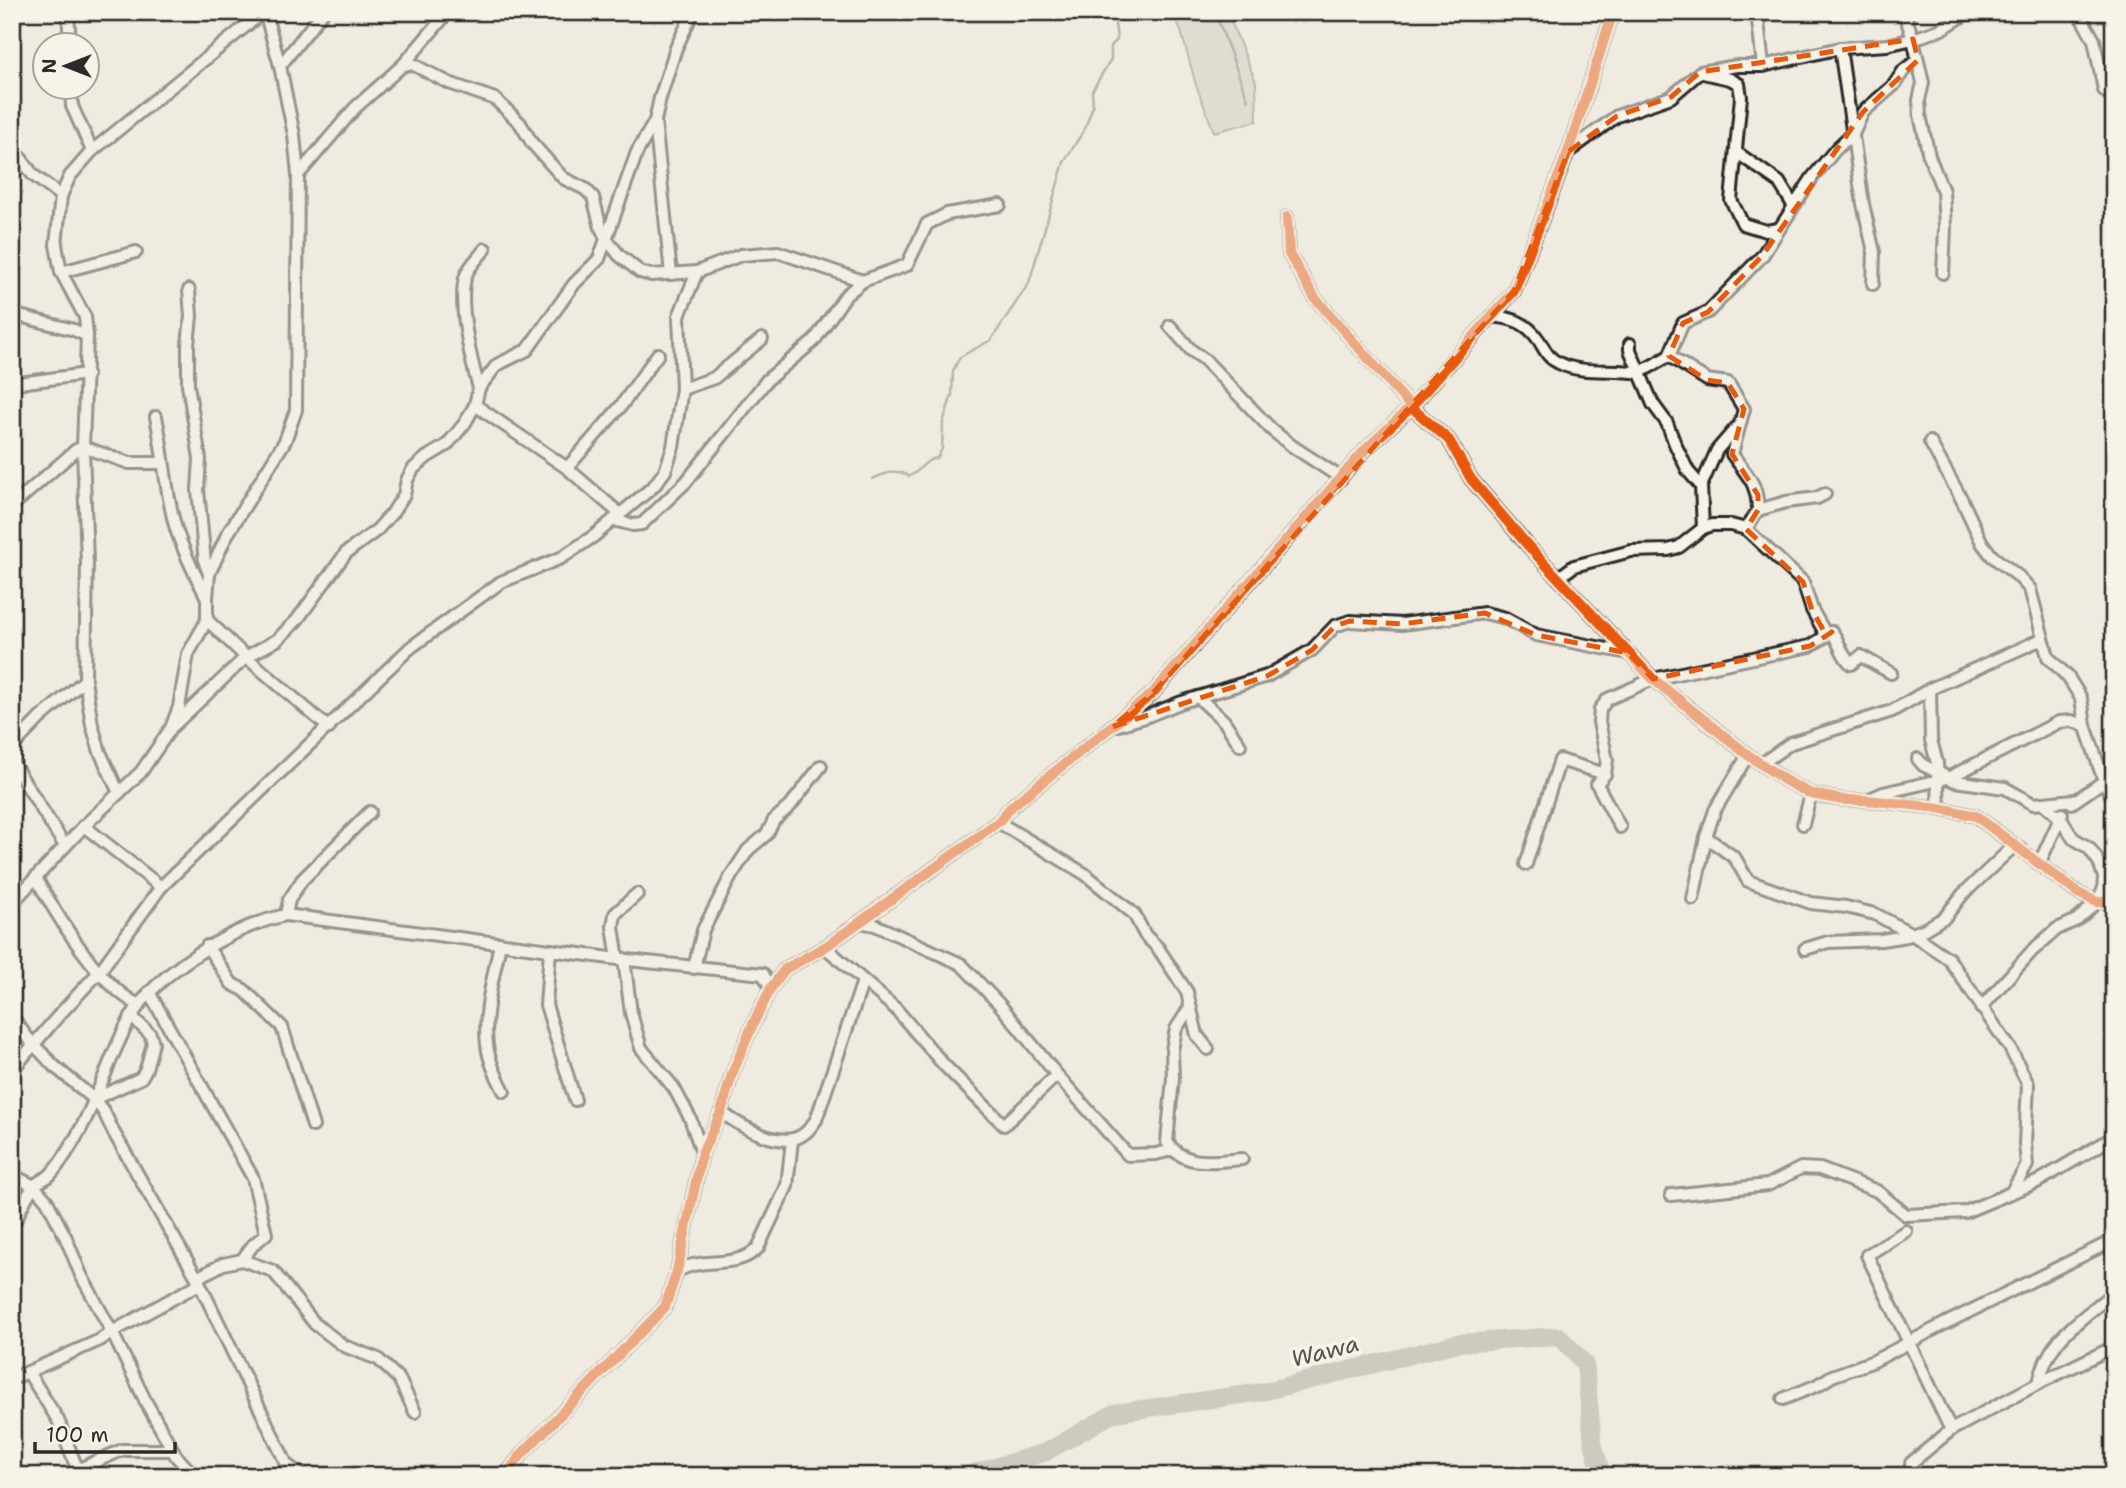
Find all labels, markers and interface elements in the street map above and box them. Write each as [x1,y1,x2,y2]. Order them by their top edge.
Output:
north arrow [32,32,102,102]
text: N [37,58,62,74]
water label: Wawa [1288,1328,1362,1374]
scale bar [35,1411,175,1455]
text: 100 m [46,1421,109,1449]

